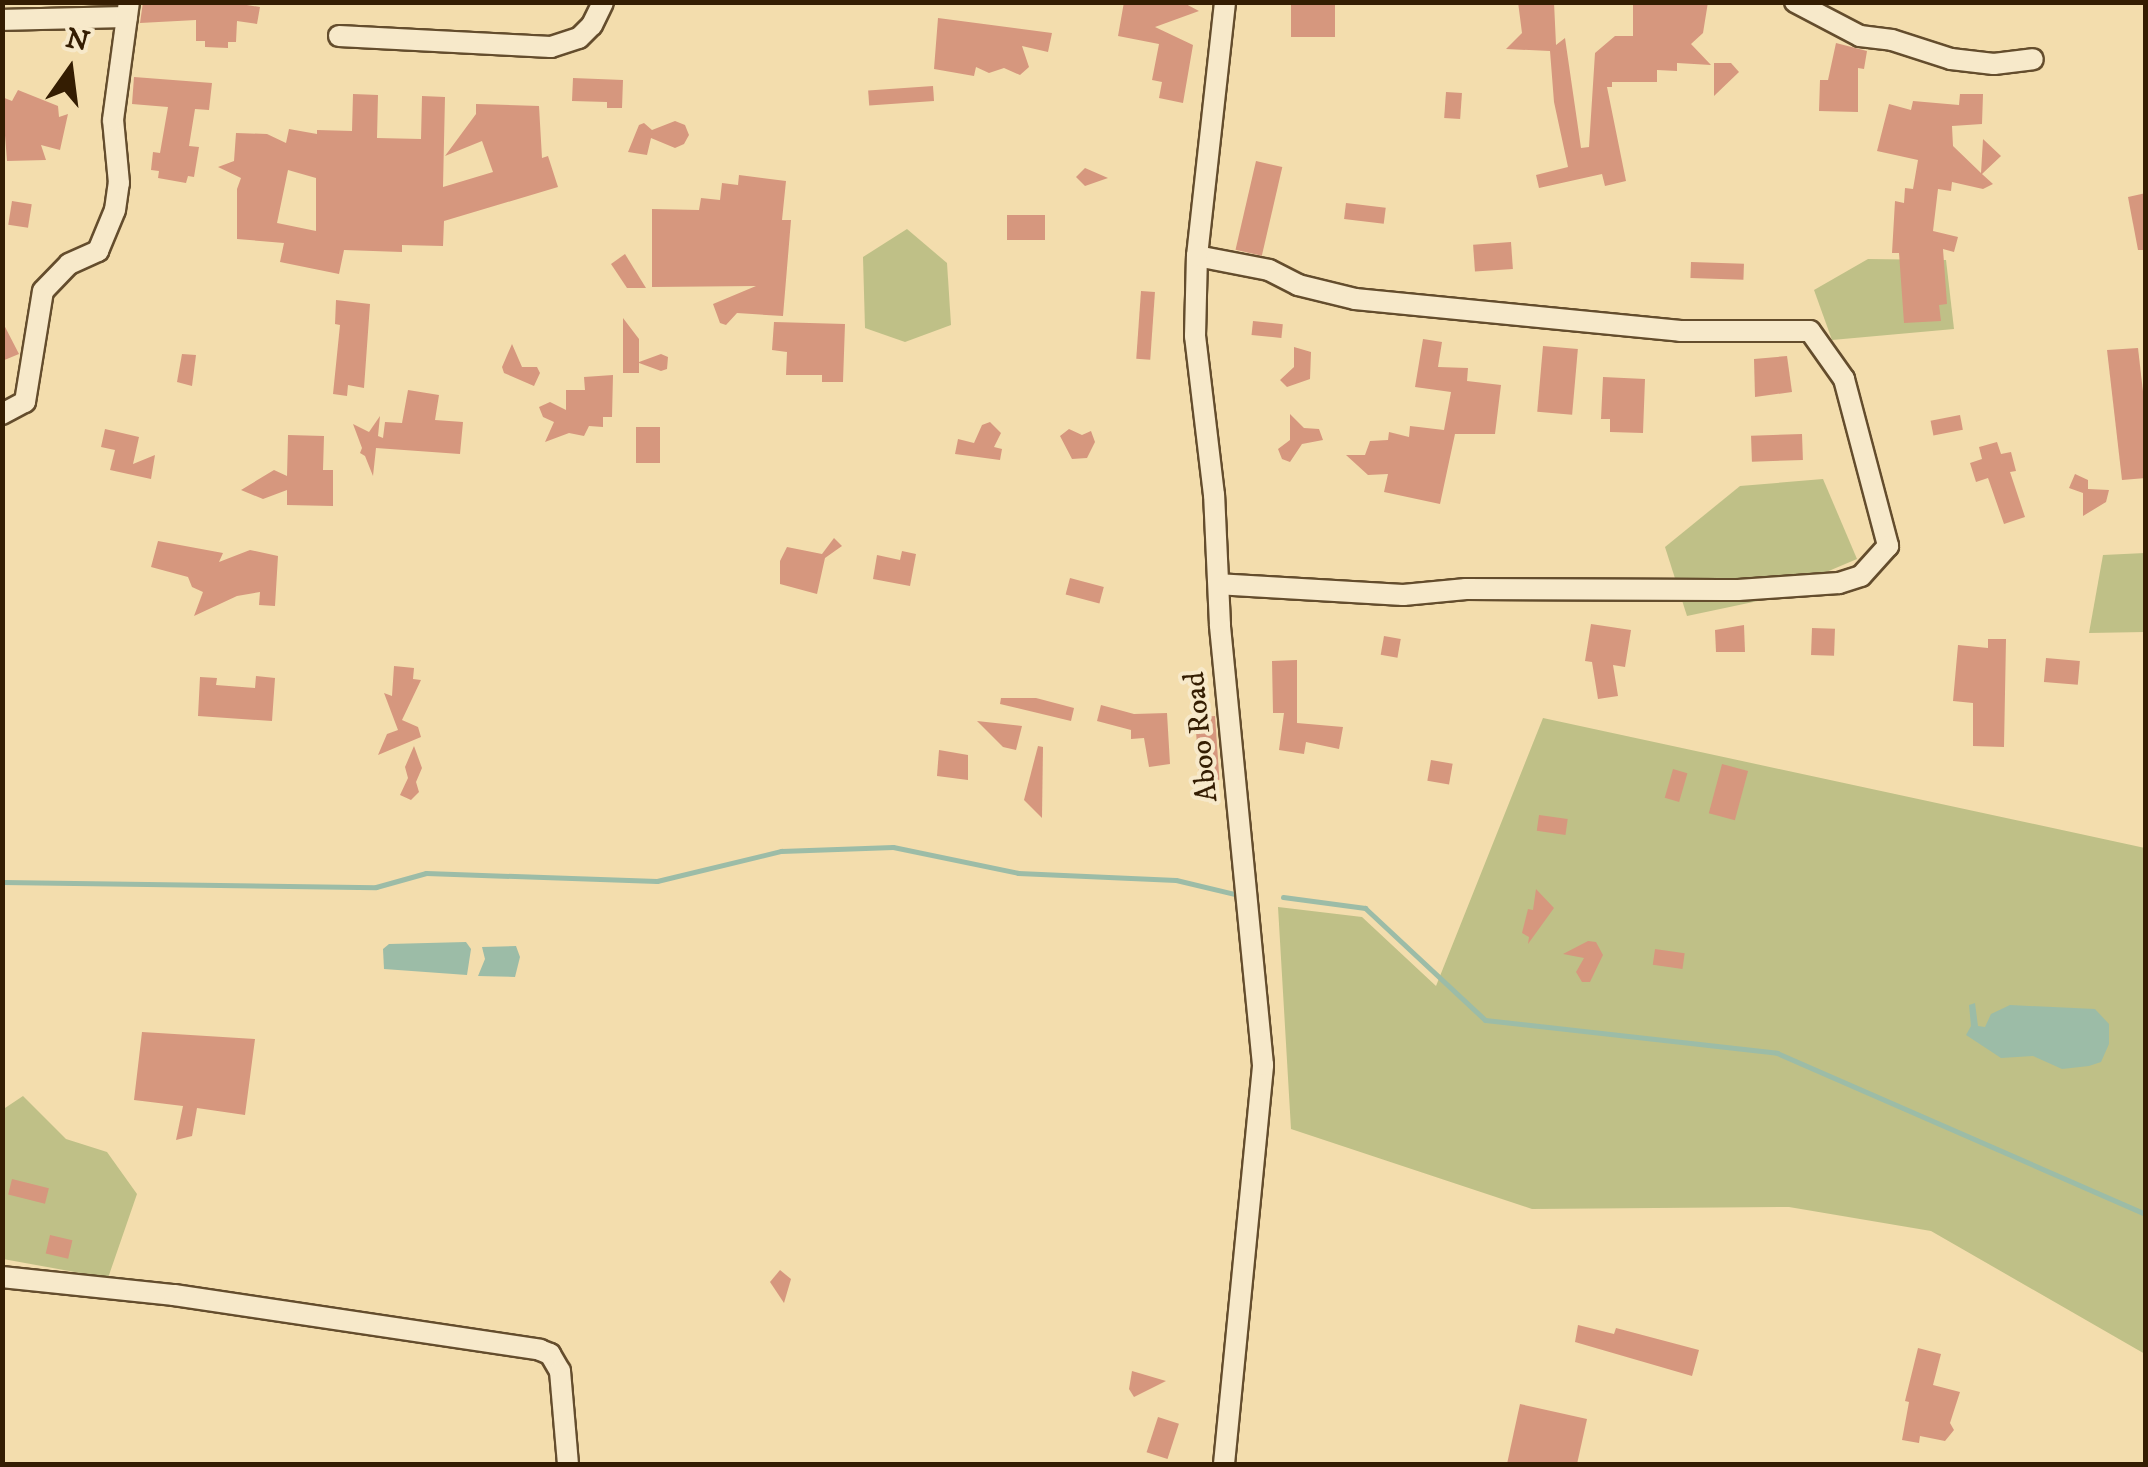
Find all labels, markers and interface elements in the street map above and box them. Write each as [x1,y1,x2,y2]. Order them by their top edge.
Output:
north arrow [20,20,120,120]
text: N [62,21,93,60]
street label: Aboo Road [1177,670,1227,804]

